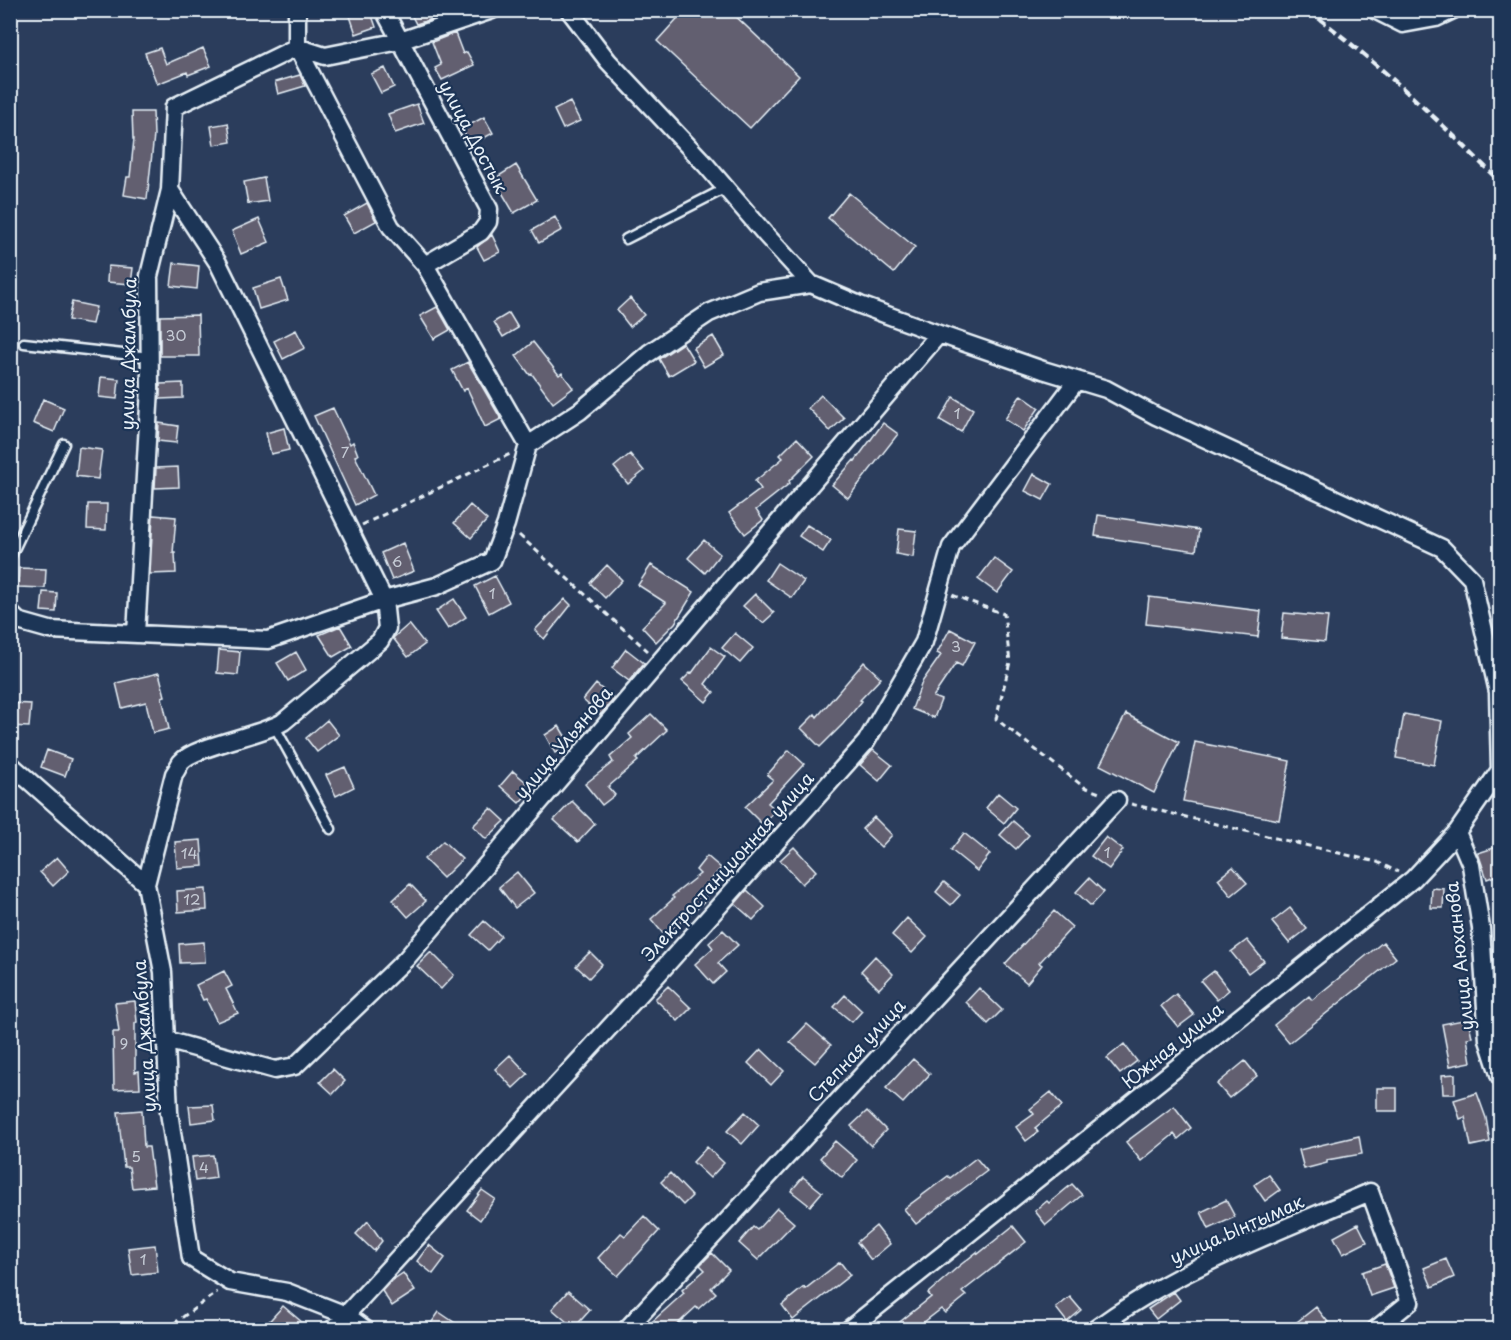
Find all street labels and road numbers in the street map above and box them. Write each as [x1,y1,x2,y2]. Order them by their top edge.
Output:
street label: улица Достык [433,75,516,198]
street label: улица Джамбула [113,276,142,431]
street label: улица Ульянова [507,679,619,804]
street label: Электростанционная улица [634,765,820,967]
street label: улица Аюханова [1437,880,1480,1032]
street label: улица Джамбула [125,958,162,1113]
street label: Степная улица [801,992,912,1108]
street label: Южная улица [1115,995,1229,1094]
street label: улица Ынтымак [1165,1187,1308,1270]

